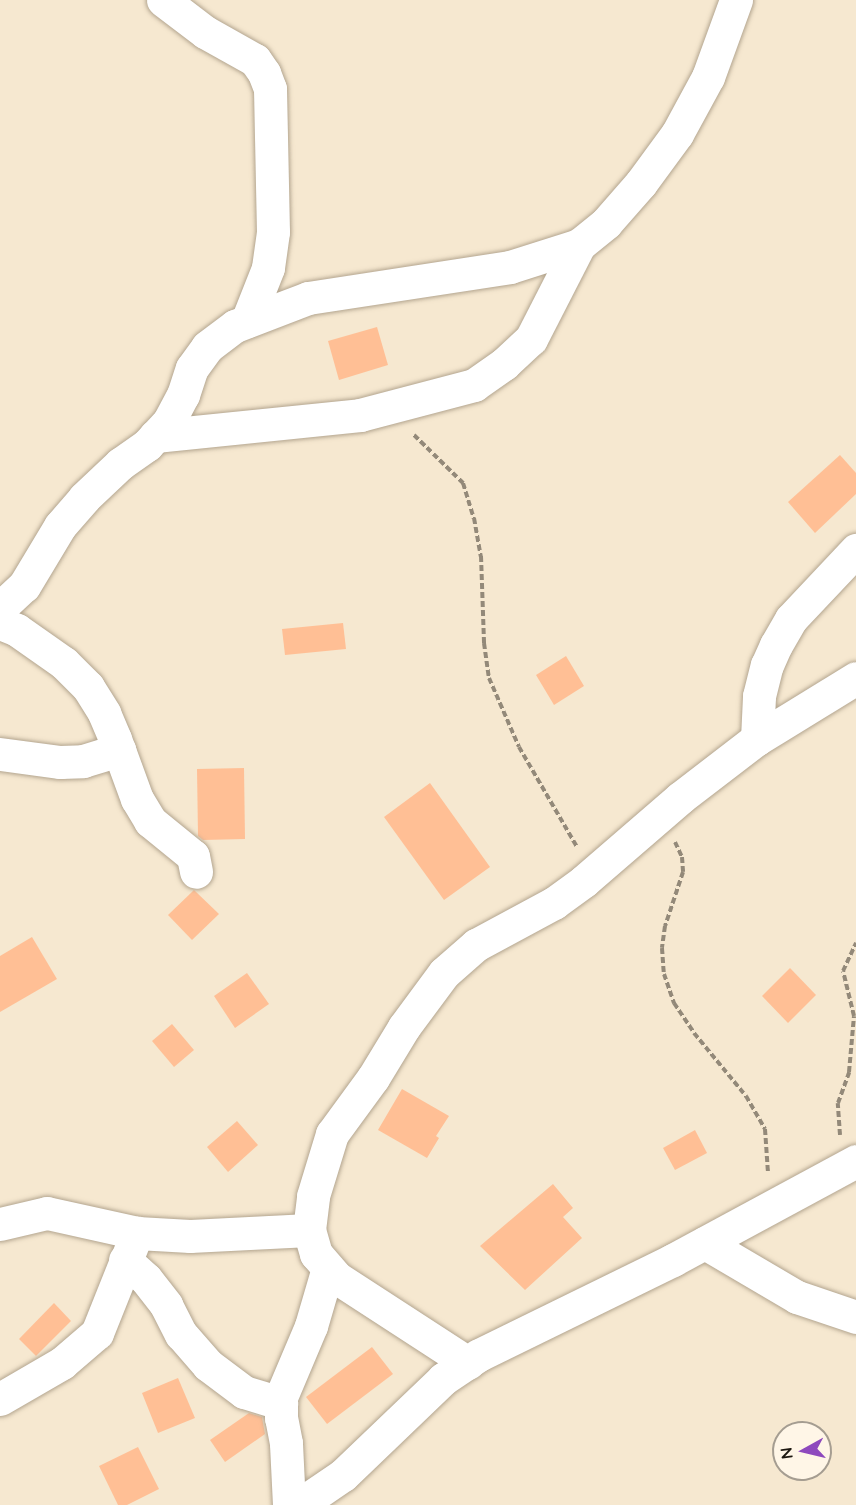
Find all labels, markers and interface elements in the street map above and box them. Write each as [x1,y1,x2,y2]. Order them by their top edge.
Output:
north arrow [772,1421,832,1481]
text: N [775,1446,797,1460]

